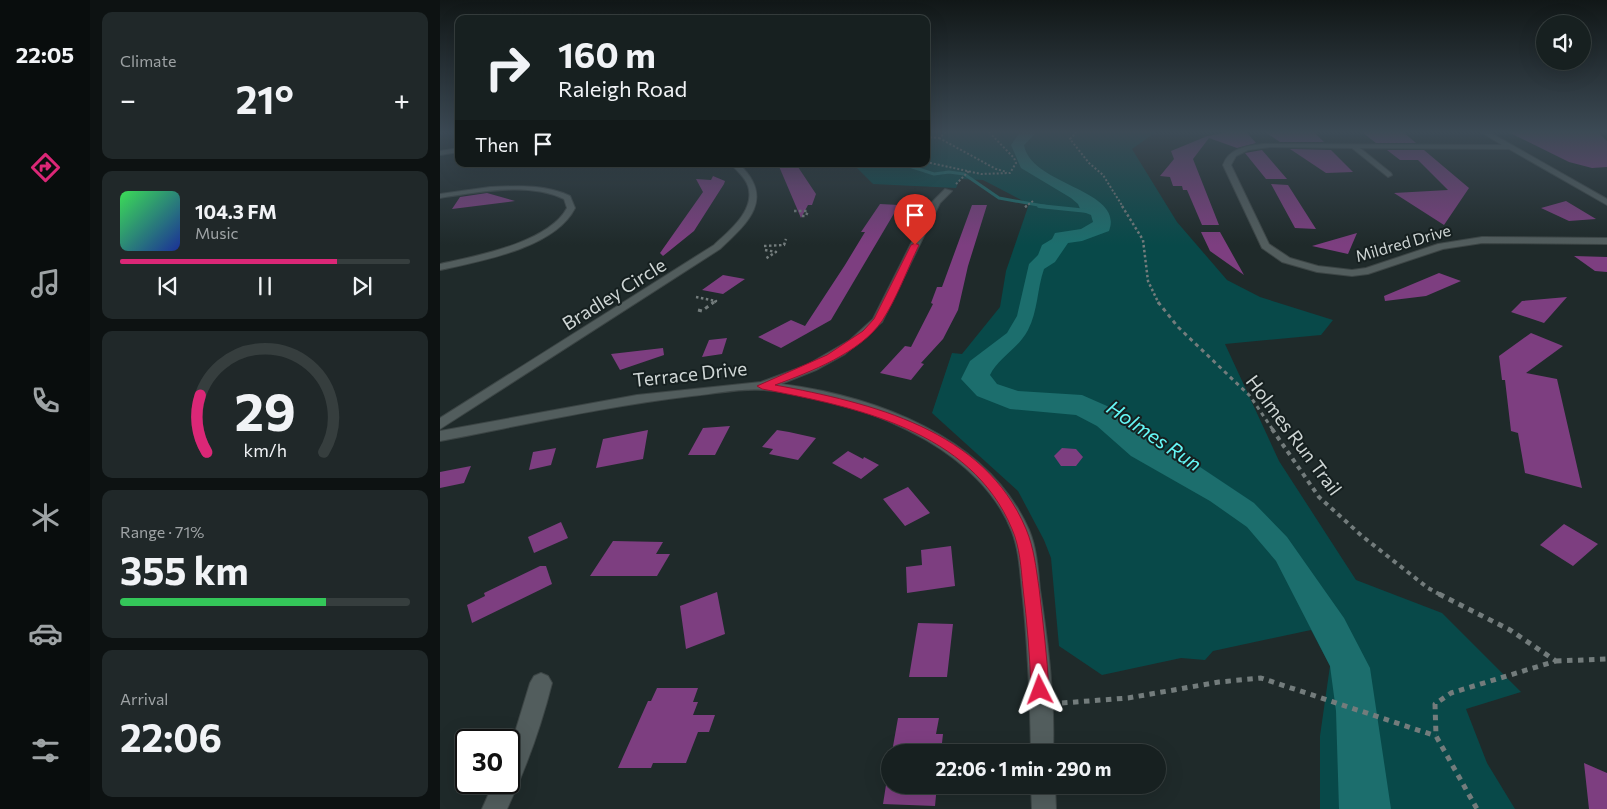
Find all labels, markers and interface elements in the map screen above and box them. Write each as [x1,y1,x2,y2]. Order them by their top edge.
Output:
map controls [1536,15,1591,70]
button: sound [1536,15,1591,70]
text: 160 m [558,32,656,75]
icon: right [475,35,540,100]
text: 22:05 [16,41,74,68]
text: Climate [120,51,176,70]
text: 21° [236,75,294,122]
text: Raleigh Road [558,75,687,102]
text: − [120,82,136,116]
text: + [394,82,410,116]
icon: arrive [529,130,557,158]
text: Then [475,133,519,156]
icon: directions [28,150,63,185]
pin [894,194,936,245]
text: 104.3 FM [195,200,277,223]
icon: arrive [901,201,929,229]
street label: Mildred Drive [1353,220,1453,265]
text: Music [195,223,239,242]
street label: Bradley Circle [558,253,670,335]
icon: music [28,266,63,301]
icon: previous [154,272,182,300]
icon: pause [251,272,279,300]
icon: next [348,272,376,300]
street label: Terrace Drive [632,356,748,391]
street label: Holmes Run Trail [1242,370,1347,499]
text: 29 [234,378,296,442]
icon: phone [28,383,63,418]
water label: Holmes Run [1103,395,1206,476]
text: km/h [243,439,287,461]
icon: climate [28,500,63,535]
text: Range · 71% [120,522,204,541]
text: 355 km [120,546,249,593]
icon: car [28,616,63,651]
position arrow [1013,663,1065,715]
text: Arrival [120,689,168,708]
text: 22:06 [120,713,222,760]
speed limit sign: 30 [455,729,520,794]
icon: filters [28,733,63,768]
text: 22:06 · 1 min · 290 m [936,757,1111,780]

